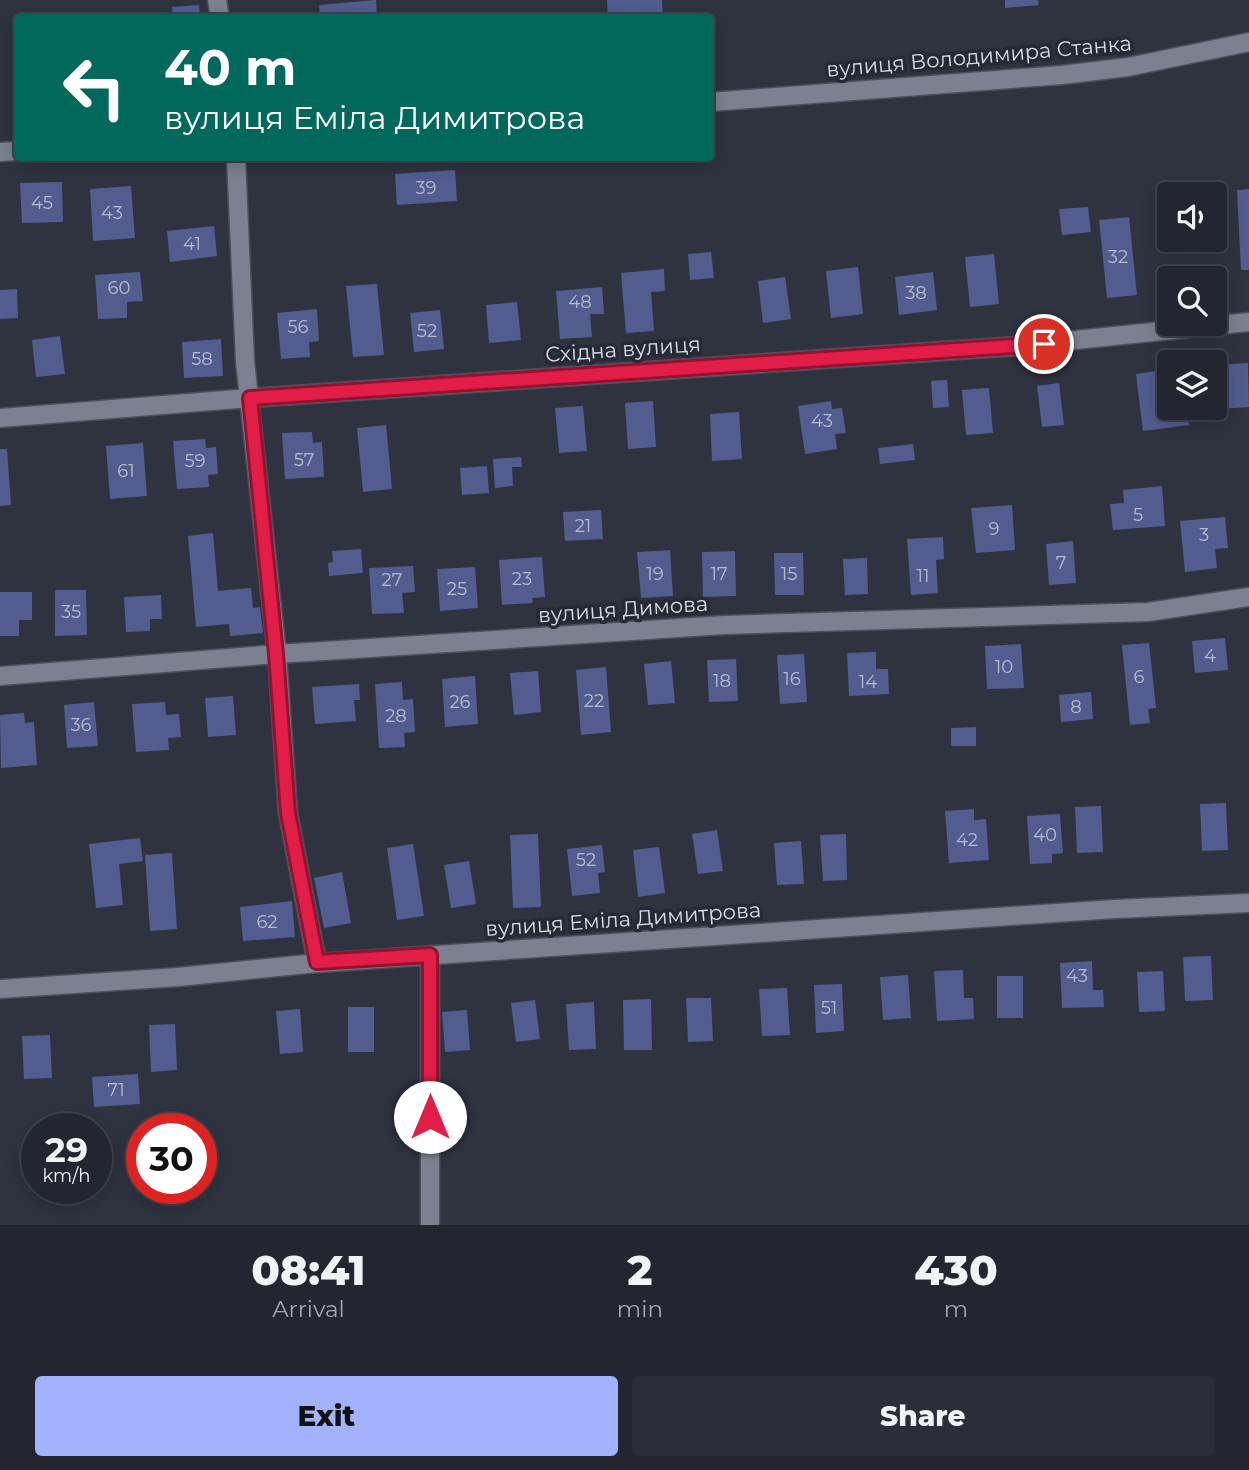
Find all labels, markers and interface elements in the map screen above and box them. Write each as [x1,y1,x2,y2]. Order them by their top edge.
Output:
street label: вулиця Володимира Станка [825,30,1133,82]
text: 40 m [164,38,296,97]
icon: left [49,42,140,133]
text: вулиця Еміла Димитрова [164,98,585,137]
house number: 39 [415,177,437,199]
map controls [1157,182,1227,420]
button: sound [1157,182,1227,252]
house number: 45 [31,192,53,214]
house number: 43 [101,202,123,224]
house number: 41 [183,233,201,255]
house number: 32 [1108,246,1128,268]
button: search [1157,266,1227,336]
house number: 60 [108,277,130,299]
house number: 38 [905,282,927,304]
house number: 48 [568,291,592,313]
pin [1014,314,1074,374]
house number: 56 [287,316,309,338]
house number: 52 [417,320,437,342]
icon: arrive [1025,325,1063,363]
street label: Східна вулиця [544,331,702,367]
house number: 58 [191,348,213,370]
button: layers [1157,350,1227,420]
house number: 43 [811,410,833,432]
house number: 57 [294,449,314,471]
house number: 59 [184,450,206,472]
house number: 61 [117,460,135,482]
house number: 5 [1133,504,1143,526]
house number: 21 [575,515,591,537]
house number: 9 [989,518,1000,540]
house number: 3 [1199,524,1209,546]
house number: 7 [1056,552,1066,574]
house number: 19 [646,563,664,585]
house number: 17 [710,563,728,585]
house number: 15 [781,563,797,585]
house number: 11 [917,565,930,587]
house number: 23 [512,568,532,590]
house number: 27 [382,569,402,591]
house number: 25 [447,578,467,600]
street label: вулиця Димова [537,591,709,627]
house number: 35 [61,601,81,623]
house number: 4 [1204,645,1216,667]
house number: 10 [995,656,1013,678]
house number: 6 [1134,666,1145,688]
house number: 16 [783,668,801,690]
house number: 18 [713,670,731,692]
house number: 14 [859,671,877,693]
house number: 22 [584,690,604,712]
house number: 26 [449,691,471,713]
house number: 8 [1070,696,1082,718]
house number: 28 [385,705,407,727]
house number: 36 [70,714,92,736]
house number: 40 [1033,824,1057,846]
house number: 42 [956,829,978,851]
house number: 52 [576,849,596,871]
street label: вулиця Еміла Димитрова [484,897,762,941]
house number: 62 [256,911,278,933]
house number: 43 [1066,965,1088,987]
house number: 51 [821,997,837,1019]
house number: 71 [107,1079,125,1101]
position arrow [393,1080,467,1154]
speed limit sign: 30 [126,1113,217,1204]
text: 29 [45,1128,88,1171]
text: km/h [42,1165,91,1187]
text: 08:41 [251,1244,365,1296]
text: 2 [627,1244,652,1296]
text: 430 [914,1244,998,1296]
text: Arrival [272,1295,345,1323]
text: min [617,1295,663,1323]
text: m [944,1295,968,1323]
button: Exit [35,1376,618,1456]
button: Share [632,1376,1214,1456]

